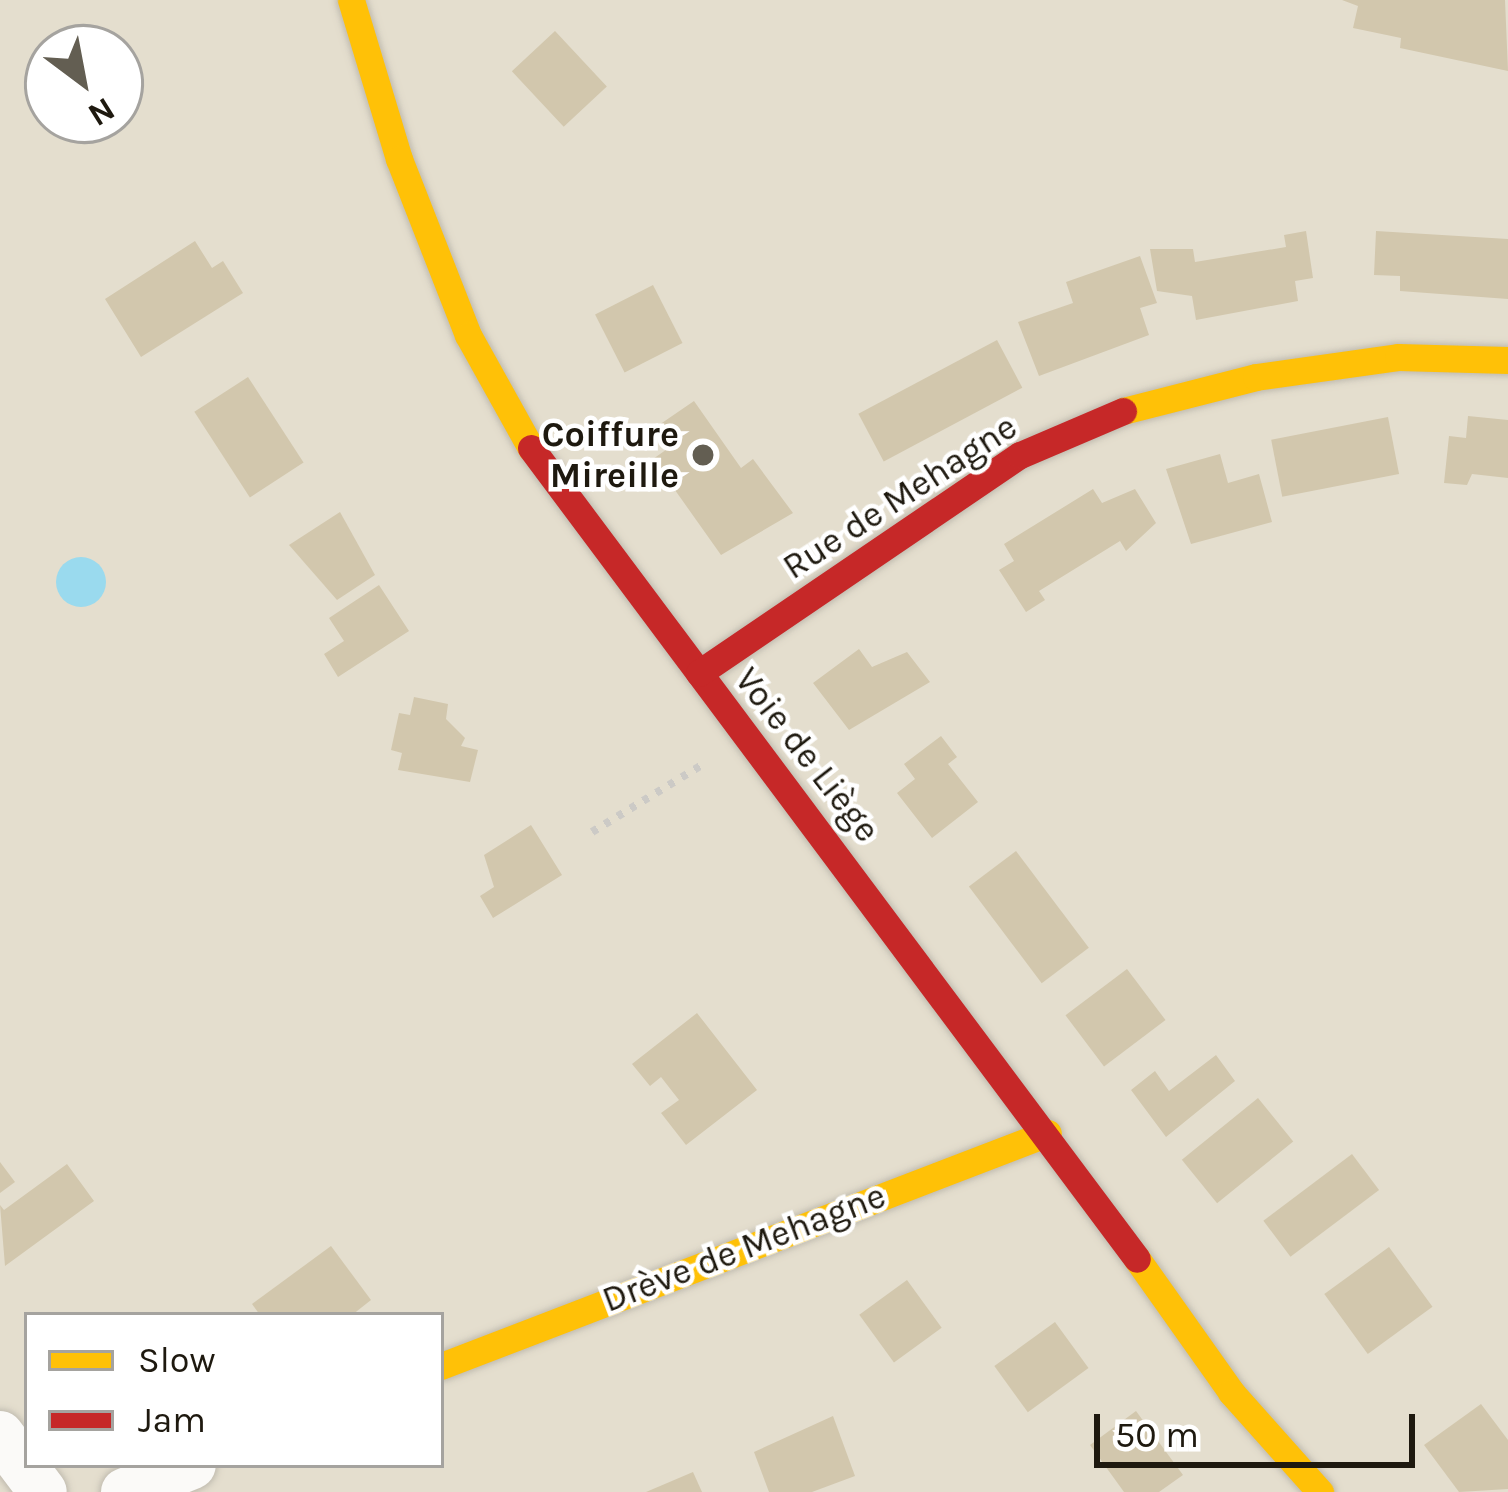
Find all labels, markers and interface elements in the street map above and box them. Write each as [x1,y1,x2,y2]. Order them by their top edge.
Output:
north arrow [24,24,144,144]
text: N [81,90,122,134]
street label: Rue de Mehagne [775,405,1025,589]
place label: Coiffure Mireille [542,412,679,497]
marker: Coiffure Mireille [690,442,716,468]
street label: Voie de Liège [725,659,889,851]
street label: Drève de Mehagne [596,1174,892,1322]
legend [24,1312,444,1468]
text: Slow [138,1339,216,1381]
scale bar [1100,1390,1421,1464]
text: Jam [138,1399,206,1441]
text: 50 m [1115,1414,1199,1456]

